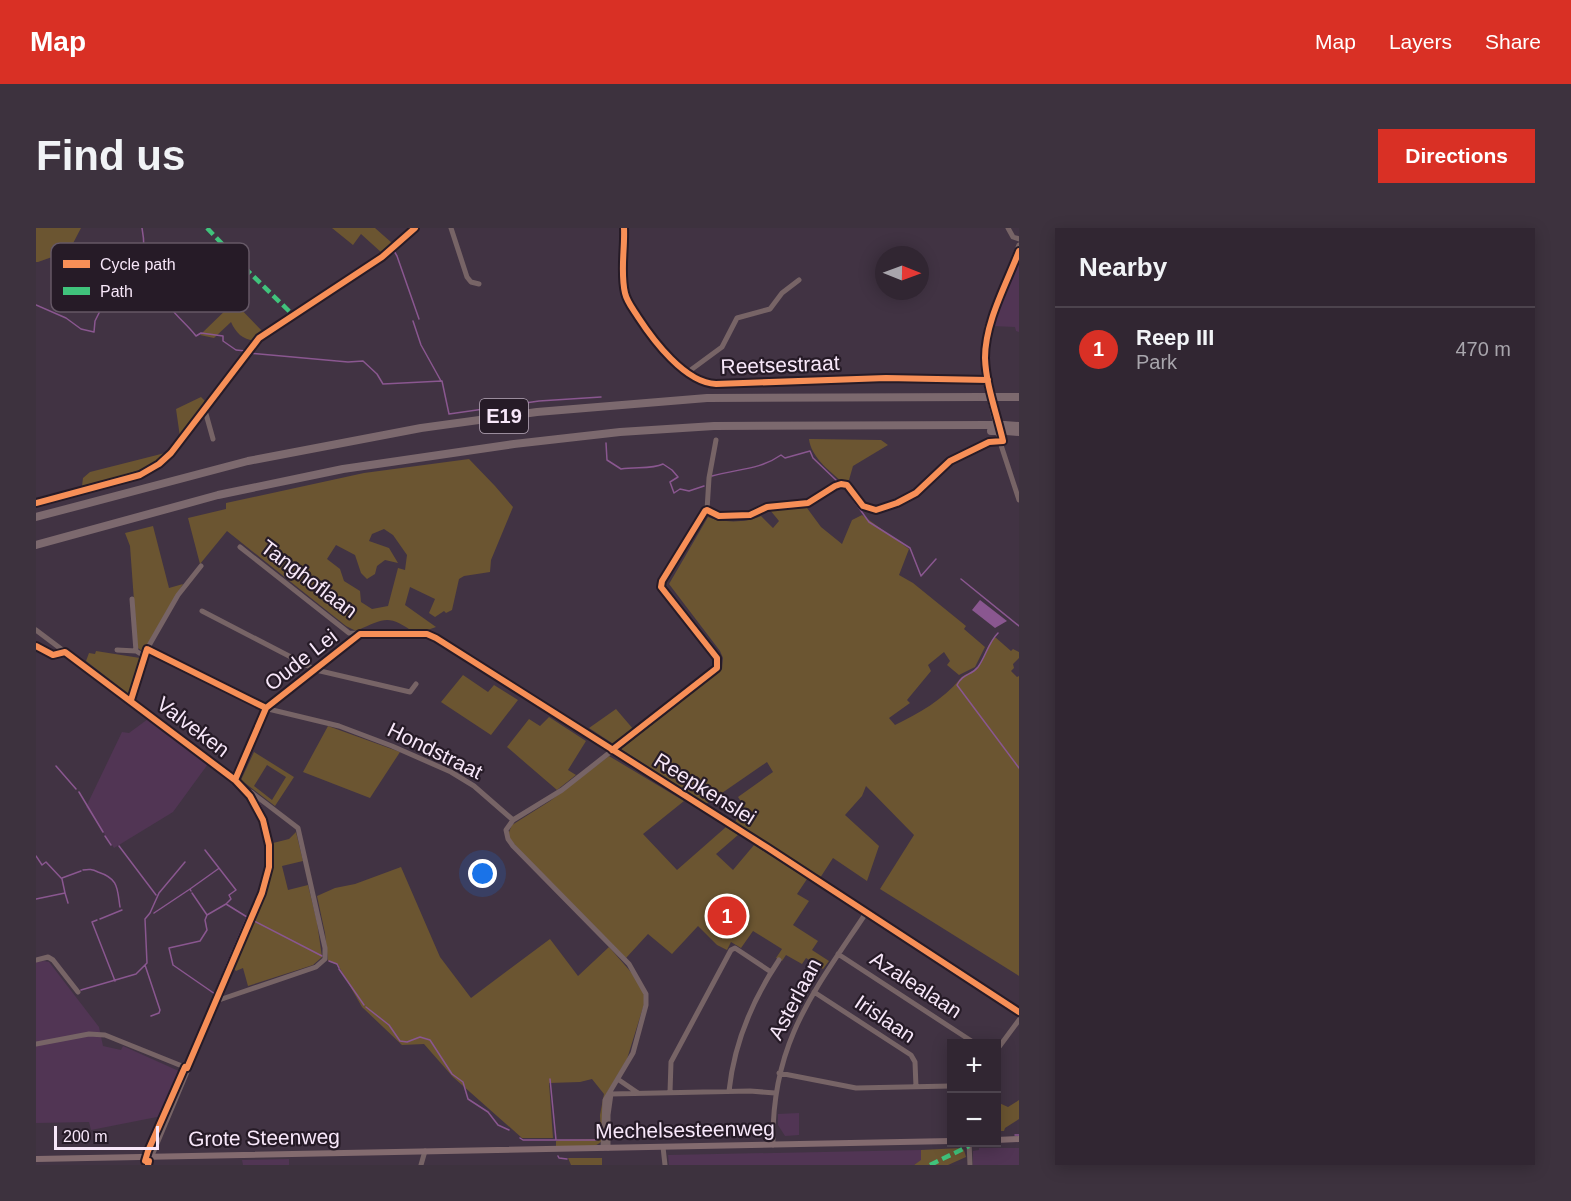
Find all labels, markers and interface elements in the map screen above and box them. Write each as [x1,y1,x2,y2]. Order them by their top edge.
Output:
text: Map [30,26,86,57]
text: Map [1315,30,1356,53]
text: Layers [1389,30,1452,53]
text: Share [1485,30,1541,53]
button: Directions [1378,129,1535,183]
text: Find us [36,132,185,179]
legend [51,243,249,312]
north arrow [875,246,929,300]
text: Nearby [1079,252,1167,282]
text: Cycle path [100,256,176,273]
text: Path [100,283,133,300]
text: Reep III [1136,325,1214,350]
text: 1 [1093,338,1104,360]
text: 470 m [1455,338,1511,360]
street label: Reetsestraat [720,351,840,378]
text: Park [1136,351,1177,373]
road number: E19 [480,399,528,433]
street label: Tanghoflaan [257,535,362,622]
street label: Oude Lei [260,624,341,695]
street label: Valveken [153,692,234,761]
street label: Hondstraat [384,718,487,783]
street label: Reepkenslei [650,748,760,829]
your location [468,859,497,888]
pin: 1 [708,894,746,938]
street label: Azalealaan [866,947,966,1023]
street label: Asterlaan [764,954,826,1043]
street label: Irislaan [851,990,920,1047]
map controls [947,1039,1001,1147]
button: + [947,1039,1001,1093]
button: − [947,1093,1001,1147]
street label: Mechelsesteenweg [595,1116,775,1143]
scale bar [54,1123,159,1150]
street label: Grote Steenweg [188,1125,340,1150]
text: 200 m [63,1128,107,1145]

